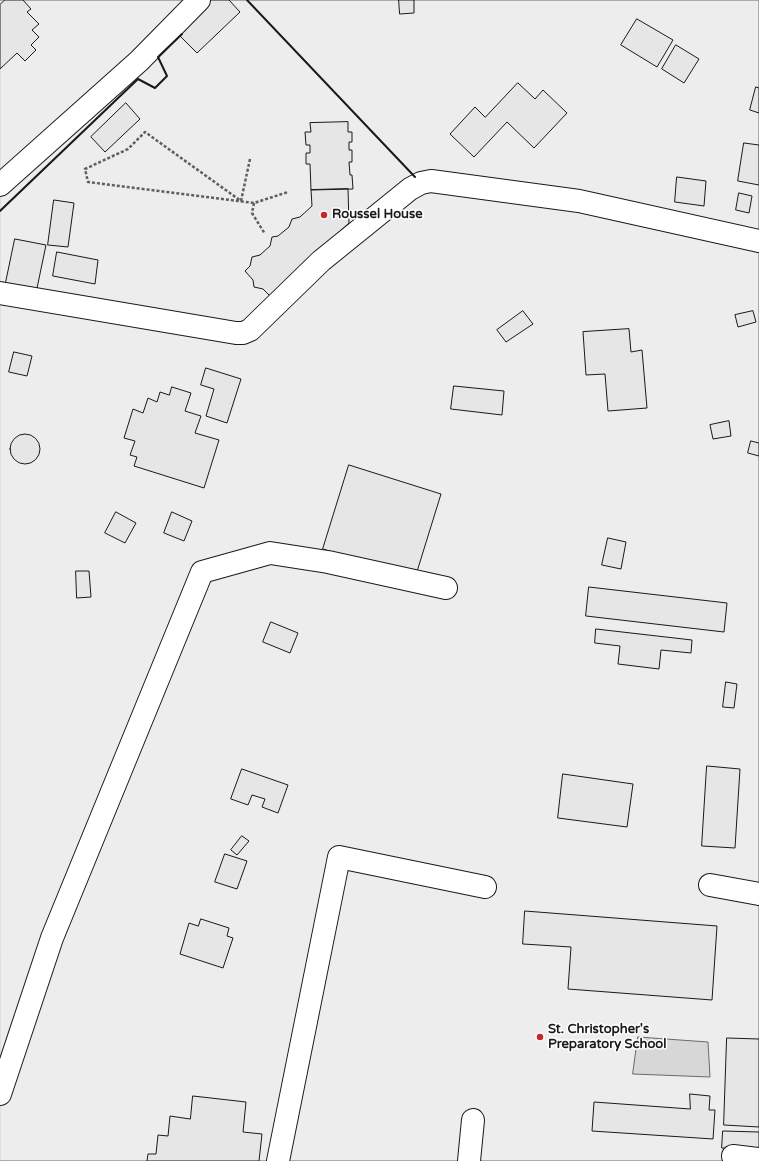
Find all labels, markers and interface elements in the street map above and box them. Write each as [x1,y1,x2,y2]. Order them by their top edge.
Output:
place label: Roussel House [332,207,423,223]
marker: Roussel House [319,210,329,220]
place label: St. Christopher's Preparatory School [548,1022,666,1053]
marker: St. Christopher's Preparatory School [535,1032,545,1042]

